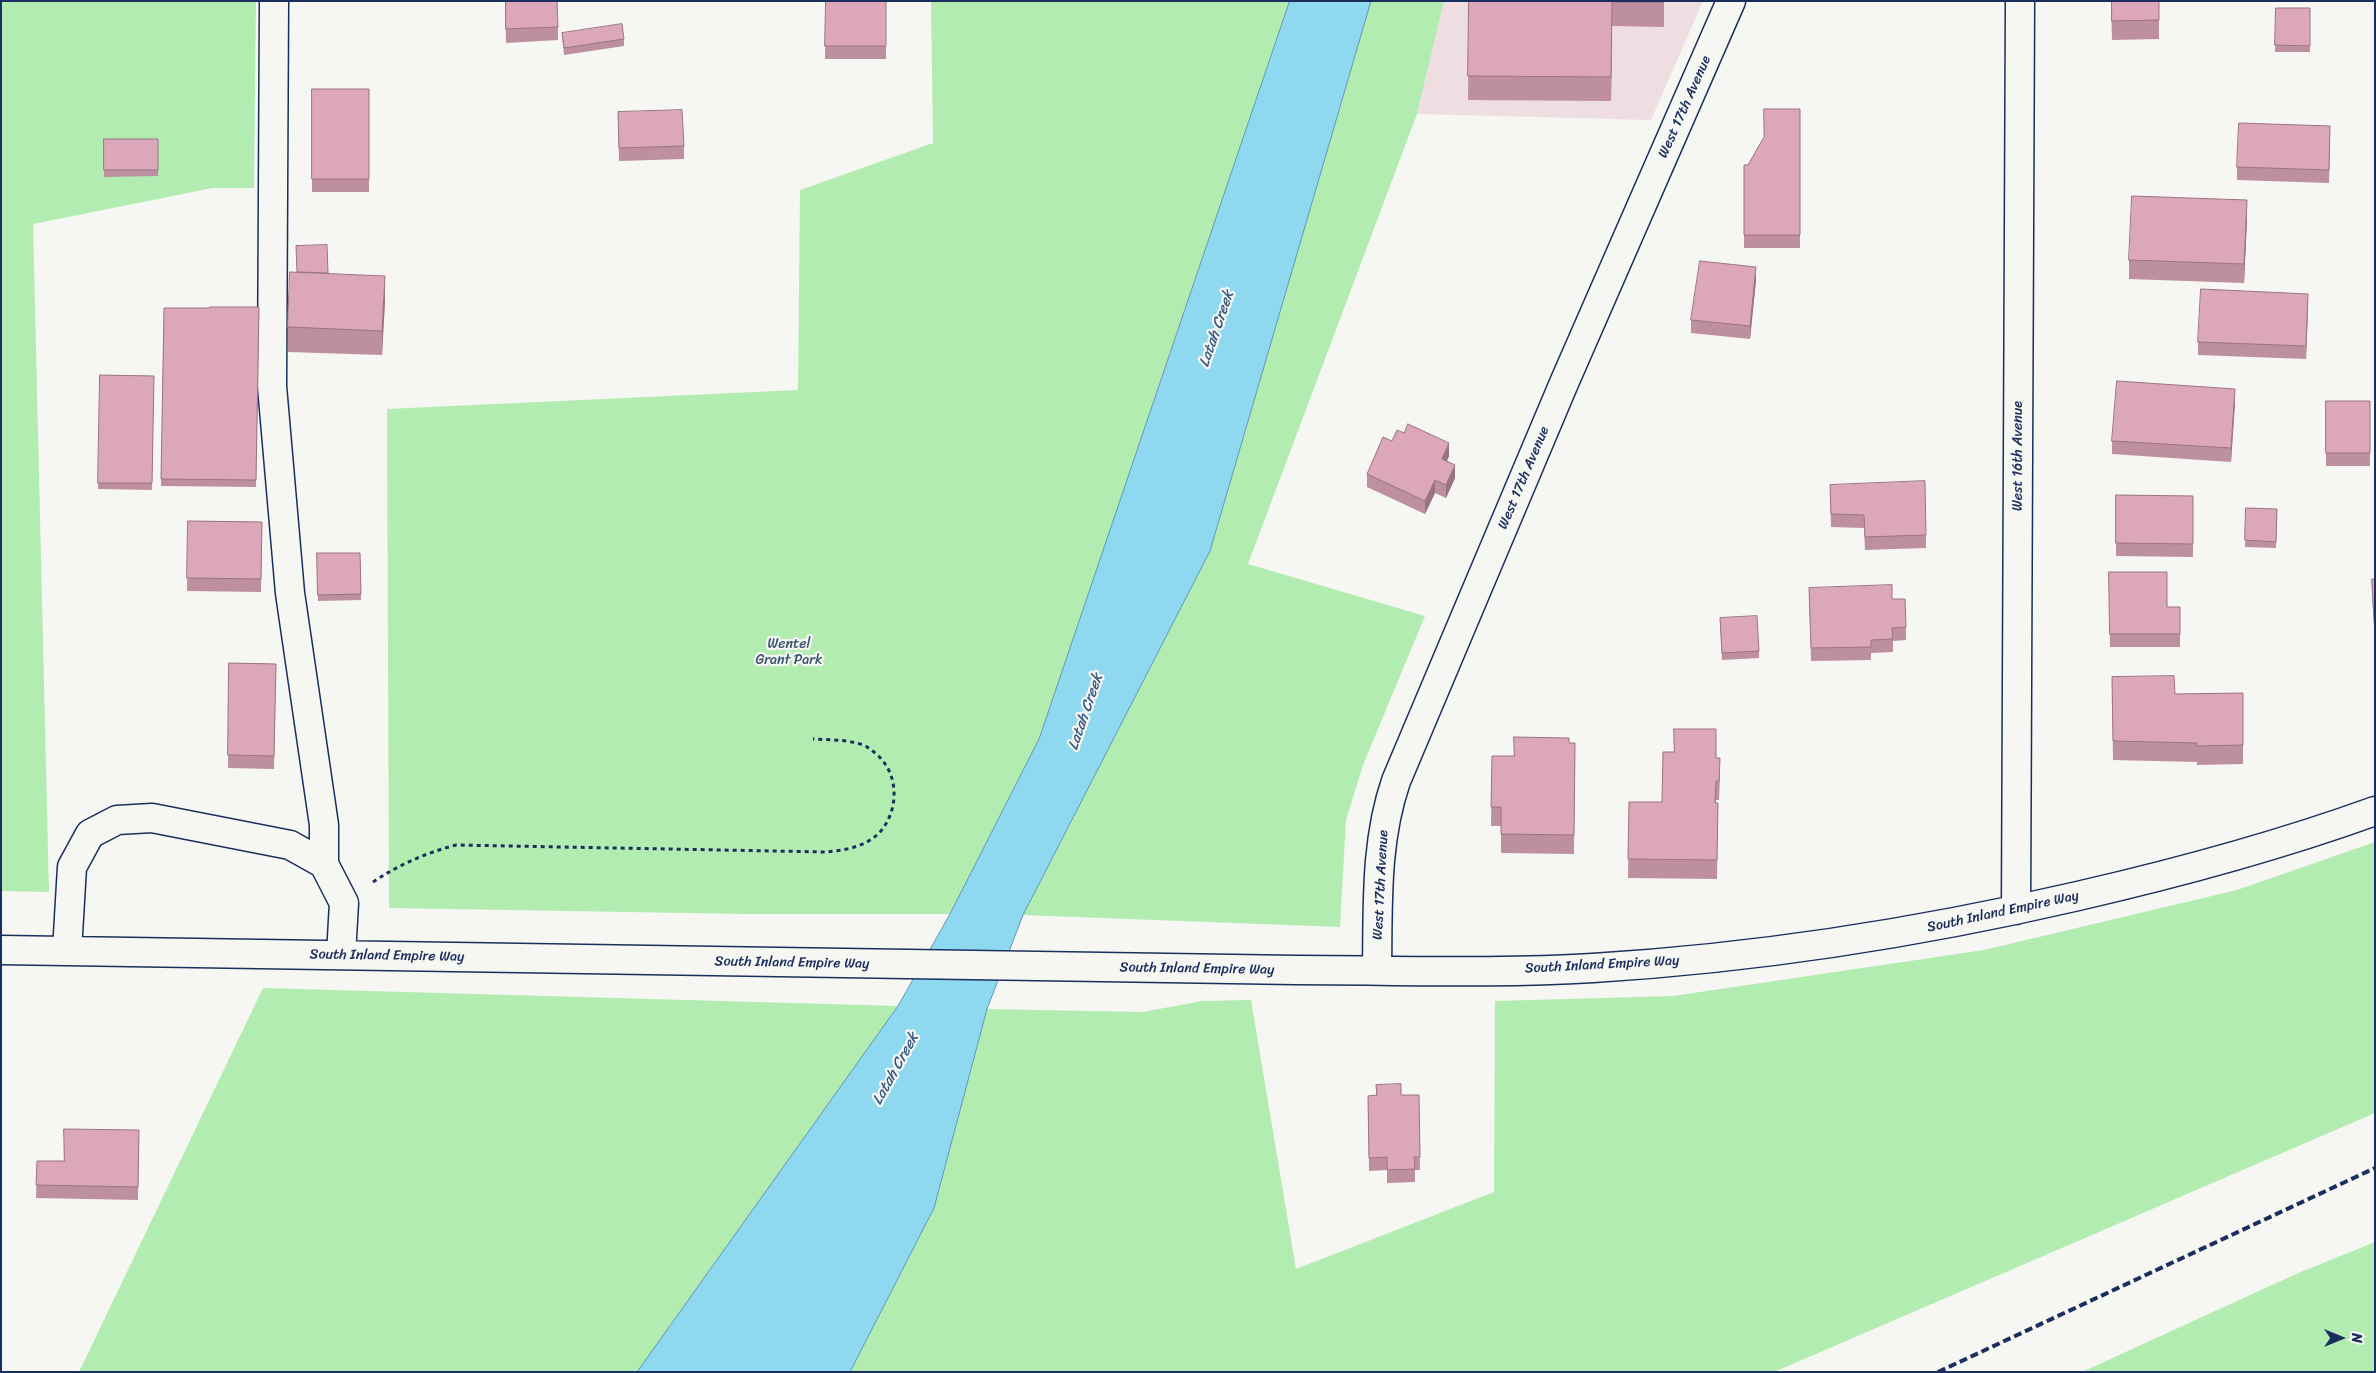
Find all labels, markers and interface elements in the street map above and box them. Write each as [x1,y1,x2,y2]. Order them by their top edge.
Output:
street label: West 17th Avenue [1655,53,1715,161]
water label: Latah Creek [1196,289,1238,369]
street label: West 16th Avenue [2010,401,2026,511]
street label: West 17th Avenue [1495,424,1553,532]
park label: Wentel Grant Park [755,636,823,669]
water label: Latah Creek [1065,672,1107,752]
street label: West 17th Avenue [1370,830,1392,940]
street label: South Inland Empire Way [1926,888,2080,936]
street label: South Inland Empire Way [310,946,464,966]
street label: South Inland Empire Way [715,953,869,973]
street label: South Inland Empire Way [1524,953,1680,977]
street label: South Inland Empire Way [1120,959,1274,979]
water label: Latah Creek [869,1030,923,1108]
north arrow [2316,1313,2366,1363]
text: N [2344,1333,2369,1343]

